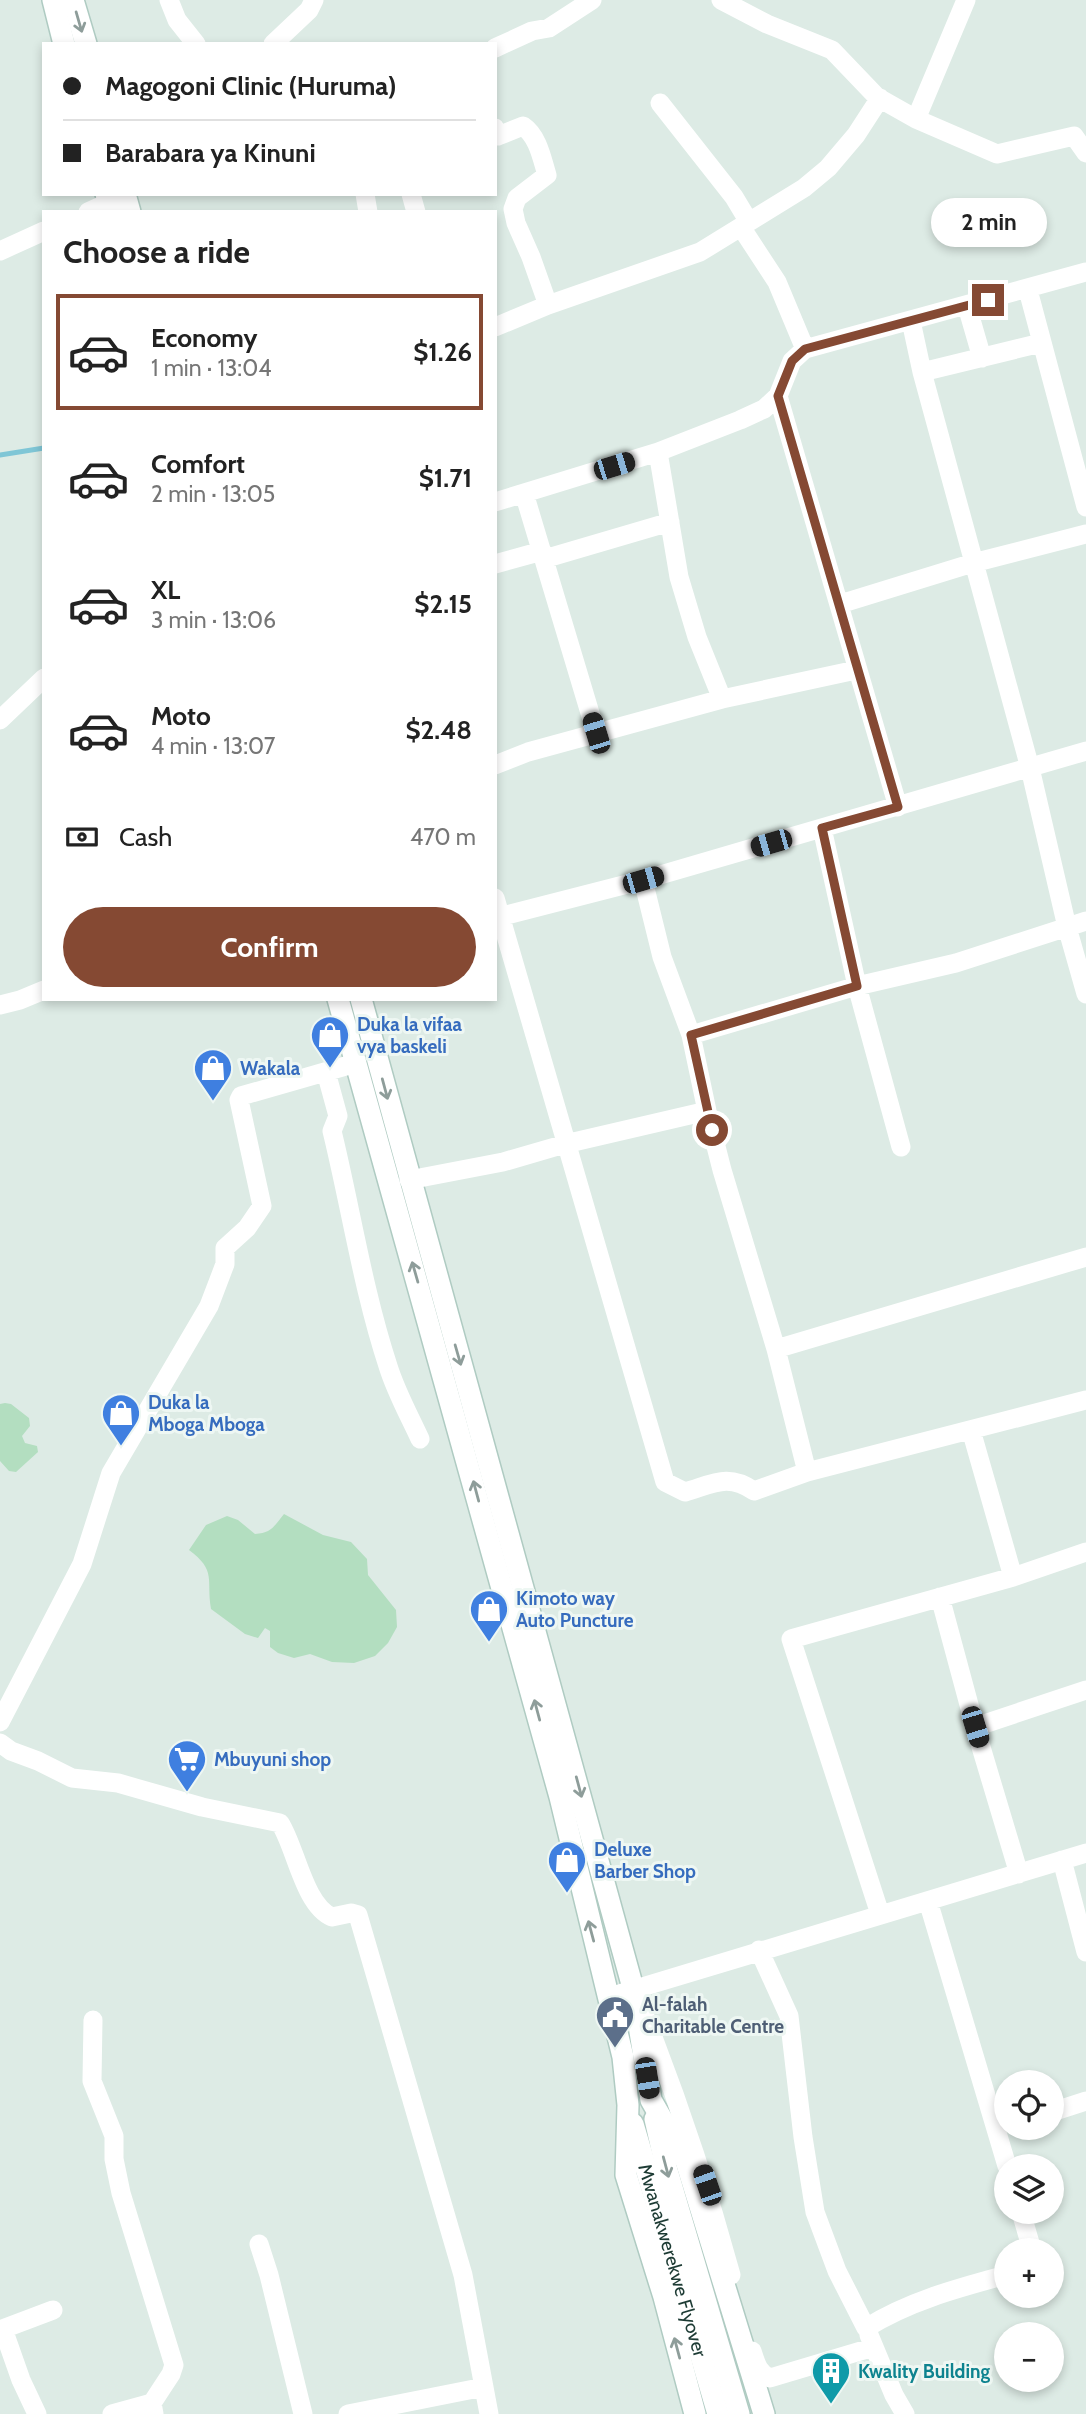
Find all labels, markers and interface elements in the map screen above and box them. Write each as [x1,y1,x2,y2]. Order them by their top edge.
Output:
one-way arrow [74,11,87,33]
text: Magogoni Clinic (Huruma) [105,70,397,102]
text: Barabara ya Kinuni [105,137,316,169]
callout: 2 min [930,198,1046,247]
text: 2 min [961,208,1017,236]
text: Choose a ride [63,232,250,271]
route end [972,284,1004,316]
icon: car [67,321,130,384]
text: Economy [151,322,257,354]
text: $1.26 [413,336,472,368]
text: 1 min · 13:04 [151,354,271,382]
icon: car [67,447,130,510]
text: Comfort [151,448,245,480]
car [591,450,638,482]
text: $1.71 [419,462,472,494]
text: 2 min · 13:05 [151,480,275,508]
icon: car [67,573,130,636]
text: XL [151,574,180,606]
text: $2.15 [414,588,472,620]
text: 3 min · 13:06 [151,606,276,634]
icon: car [67,699,130,762]
text: Moto [151,700,211,732]
car [580,710,613,756]
text: $2.48 [406,714,472,746]
text: 4 min · 13:07 [151,732,275,760]
icon: cash [63,818,101,856]
text: Cash [119,821,172,853]
text: 470 m [410,823,476,851]
car [748,827,795,859]
car [620,864,667,896]
button: Confirm [63,907,476,987]
place label: Duka la vifaa vya baskeli [357,1013,462,1058]
shop icon: Duka la vifaa vya baskeli [309,1014,351,1069]
shop icon: Wakala [192,1047,234,1102]
place label: Wakala [240,1057,301,1080]
one-way arrow [379,1077,392,1100]
route start [696,1114,728,1146]
one-way arrow [408,1261,421,1283]
one-way arrow [453,1344,466,1366]
place label: Duka la Mboga Mboga [148,1391,265,1436]
shop icon: Duka la Mboga Mboga [100,1392,142,1447]
one-way arrow [469,1480,482,1502]
place label: Kimoto way Auto Puncture [516,1587,634,1632]
shop icon: Kimoto way Auto Puncture [468,1588,510,1643]
one-way arrow [529,1699,542,1721]
car [959,1704,992,1750]
supermarket icon: Mbuyuni shop [166,1738,208,1793]
place label: Mbuyuni shop [214,1748,331,1771]
one-way arrow [573,1775,586,1798]
place label: Deluxe Barber Shop [594,1838,696,1883]
shop icon: Deluxe Barber Shop [546,1839,588,1894]
one-way arrow [584,1920,597,1943]
place label: Al-falah Charitable Centre [642,1993,784,2038]
public building icon: Al-falah Charitable Centre [594,1994,636,2049]
car [634,2056,661,2100]
map controls [994,2070,1064,2392]
button: locate [994,2070,1064,2140]
button: layers [994,2154,1064,2224]
one-way arrow [660,2155,673,2178]
street label: Mwanakwerekwe Flyover [633,2161,712,2360]
car [691,2162,724,2208]
button: + [994,2238,1064,2308]
button: − [994,2322,1064,2392]
one-way arrow [670,2337,683,2360]
building icon: Kwality Building [810,2350,852,2405]
place label: Kwality Building [858,2360,990,2383]

